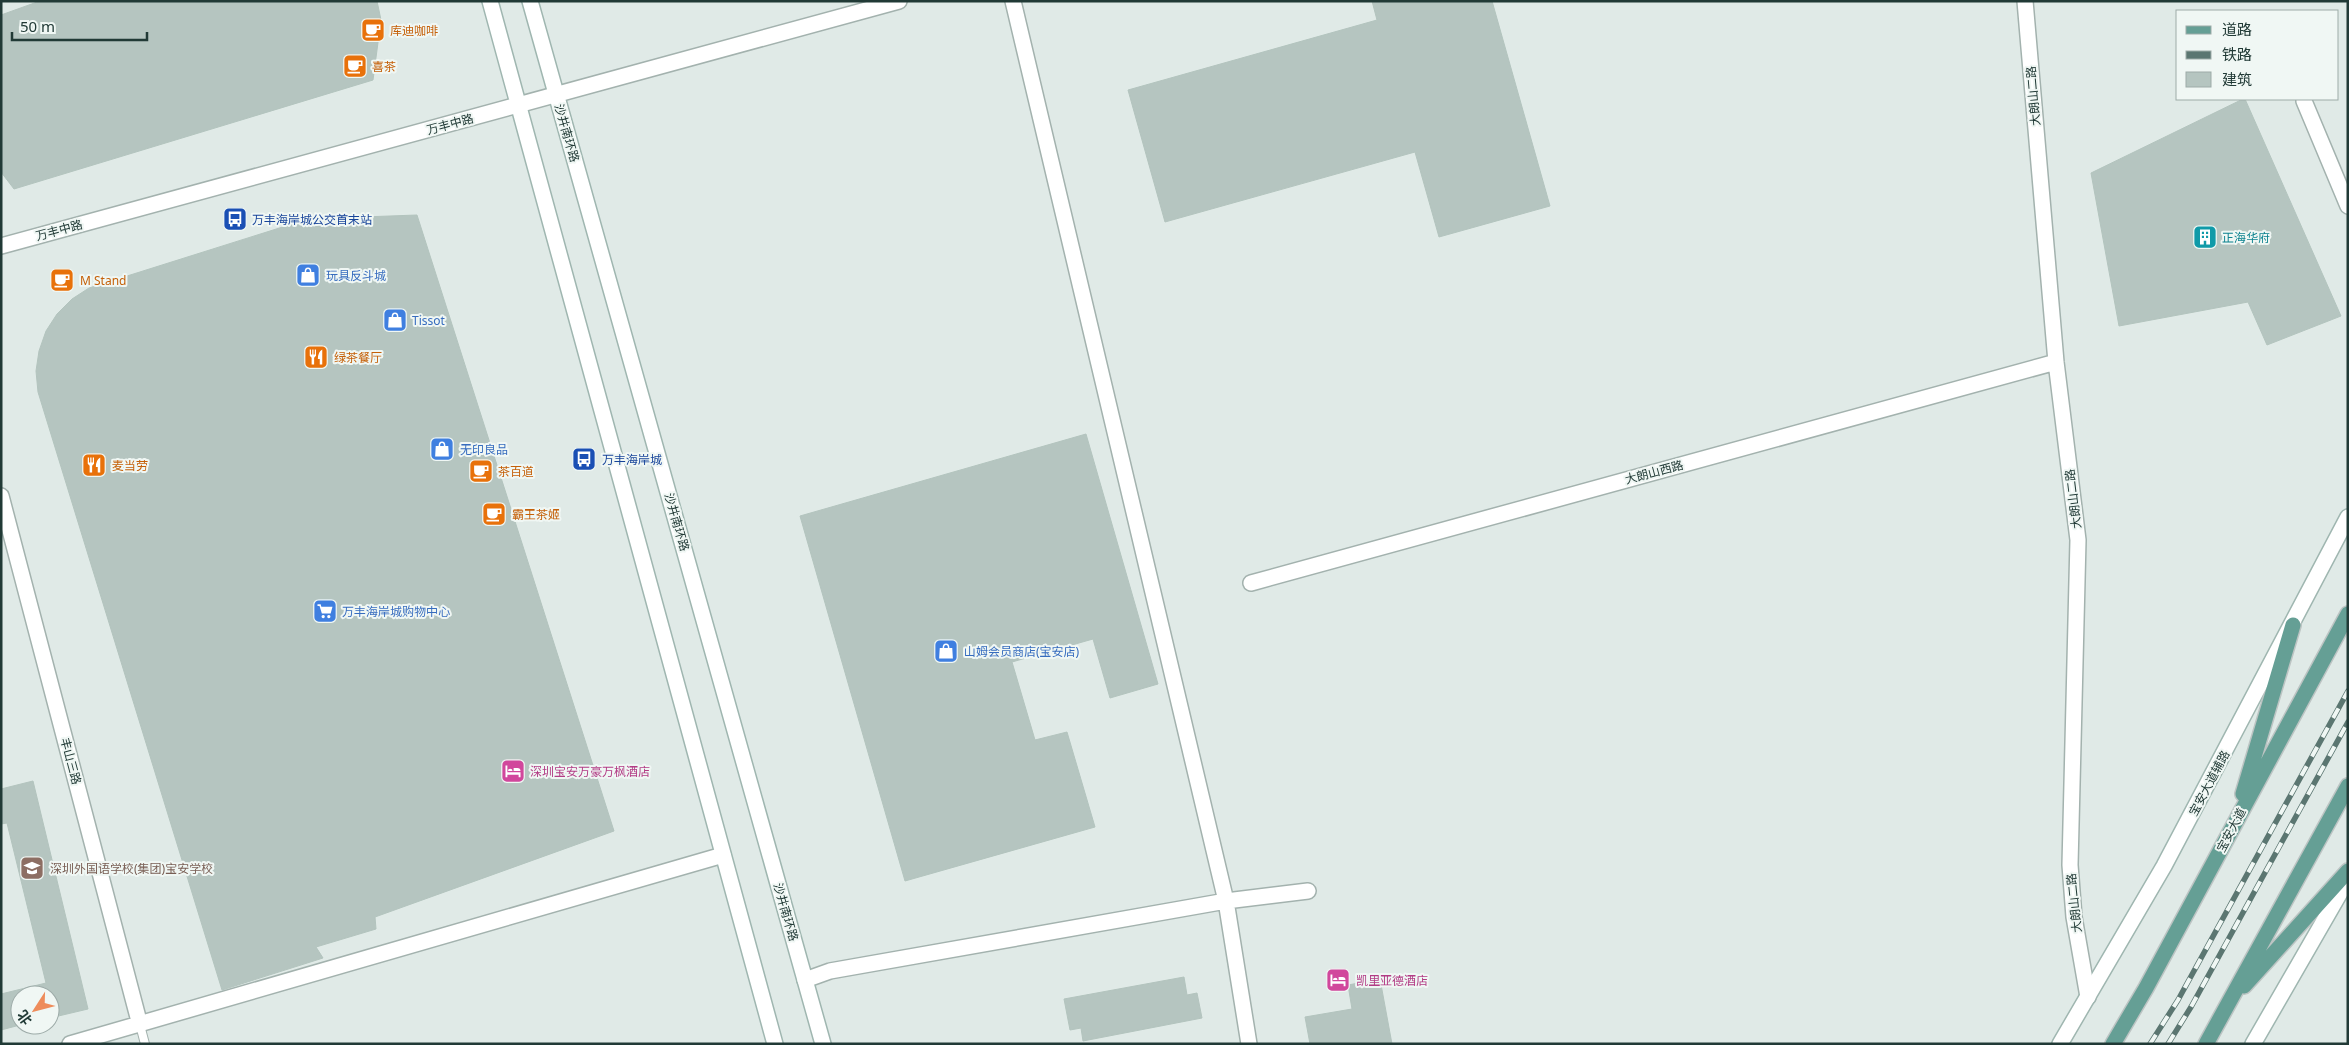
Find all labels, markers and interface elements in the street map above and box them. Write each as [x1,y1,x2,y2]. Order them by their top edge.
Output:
scale bar [12,10,148,42]
legend [2176,10,2339,100]
text: 50 m [20,16,55,36]
cafe icon: 库迪咖啡 [360,17,386,43]
text: 道路 [2222,19,2252,39]
place label: 库迪咖啡 [390,22,438,39]
text: 铁路 [2222,44,2252,64]
cafe icon: 喜茶 [342,53,368,79]
place label: 喜茶 [372,58,396,75]
street label: 大朗山二路 [2022,65,2044,127]
text: 建筑 [2222,69,2252,89]
street label: 沙井南环路 [551,102,583,164]
street label: 万丰中路 [425,110,475,138]
bus stop icon: 万丰海岸城公交首末站 [222,206,248,232]
place label: 万丰海岸城公交首末站 [252,211,372,228]
street label: 万丰中路 [34,216,84,244]
building icon: 正海华府 [2192,224,2218,250]
place label: 正海华府 [2222,229,2270,246]
shop icon: 玩具反斗城 [295,262,321,288]
cafe icon: M Stand [49,267,75,293]
place label: 玩具反斗城 [326,267,386,284]
place label: M Stand [80,272,126,289]
shop icon: Tissot [382,307,408,333]
place label: Tissot [412,312,446,329]
restaurant icon: 绿茶餐厅 [303,344,329,370]
place label: 绿茶餐厅 [334,349,382,366]
shop icon: 无印良品 [429,436,455,462]
place label: 无印良品 [460,441,508,458]
bus stop icon: 万丰海岸城 [571,446,597,472]
place label: 万丰海岸城 [602,451,662,468]
restaurant icon: 麦当劳 [81,452,107,478]
street label: 大朗山西路 [1623,456,1685,488]
place label: 麦当劳 [112,457,148,474]
cafe icon: 茶百道 [468,458,494,484]
place label: 茶百道 [498,463,534,480]
street label: 大朗山二路 [2061,468,2085,530]
street label: 沙井南环路 [661,491,693,553]
cafe icon: 霸王茶姬 [481,501,507,527]
place label: 霸王茶姬 [512,506,560,523]
supermarket icon: 万丰海岸城购物中心 [312,598,338,624]
place label: 万丰海岸城购物中心 [342,603,450,620]
shop icon: 山姆会员商店(宝安店) [933,638,959,664]
place label: 山姆会员商店(宝安店) [964,643,1080,660]
street label: 丰山三路 [57,736,85,786]
street label: 宝安大道辅路 [2185,747,2233,819]
hotel icon: 深圳宝安万豪万枫酒店 [500,758,526,784]
place label: 深圳宝安万豪万枫酒店 [530,763,650,780]
street label: 宝安大道 [2212,805,2250,855]
school or university icon: 深圳外国语学校(集团)宝安学校 [19,855,45,881]
place label: 深圳外国语学校(集团)宝安学校 [50,860,213,877]
street label: 大朗山二路 [2062,872,2086,934]
street label: 沙井南环路 [770,881,802,943]
hotel icon: 凯里亚德酒店 [1325,967,1351,993]
place label: 凯里亚德酒店 [1356,972,1428,989]
north arrow [10,985,60,1035]
text: 北 [12,1007,36,1029]

